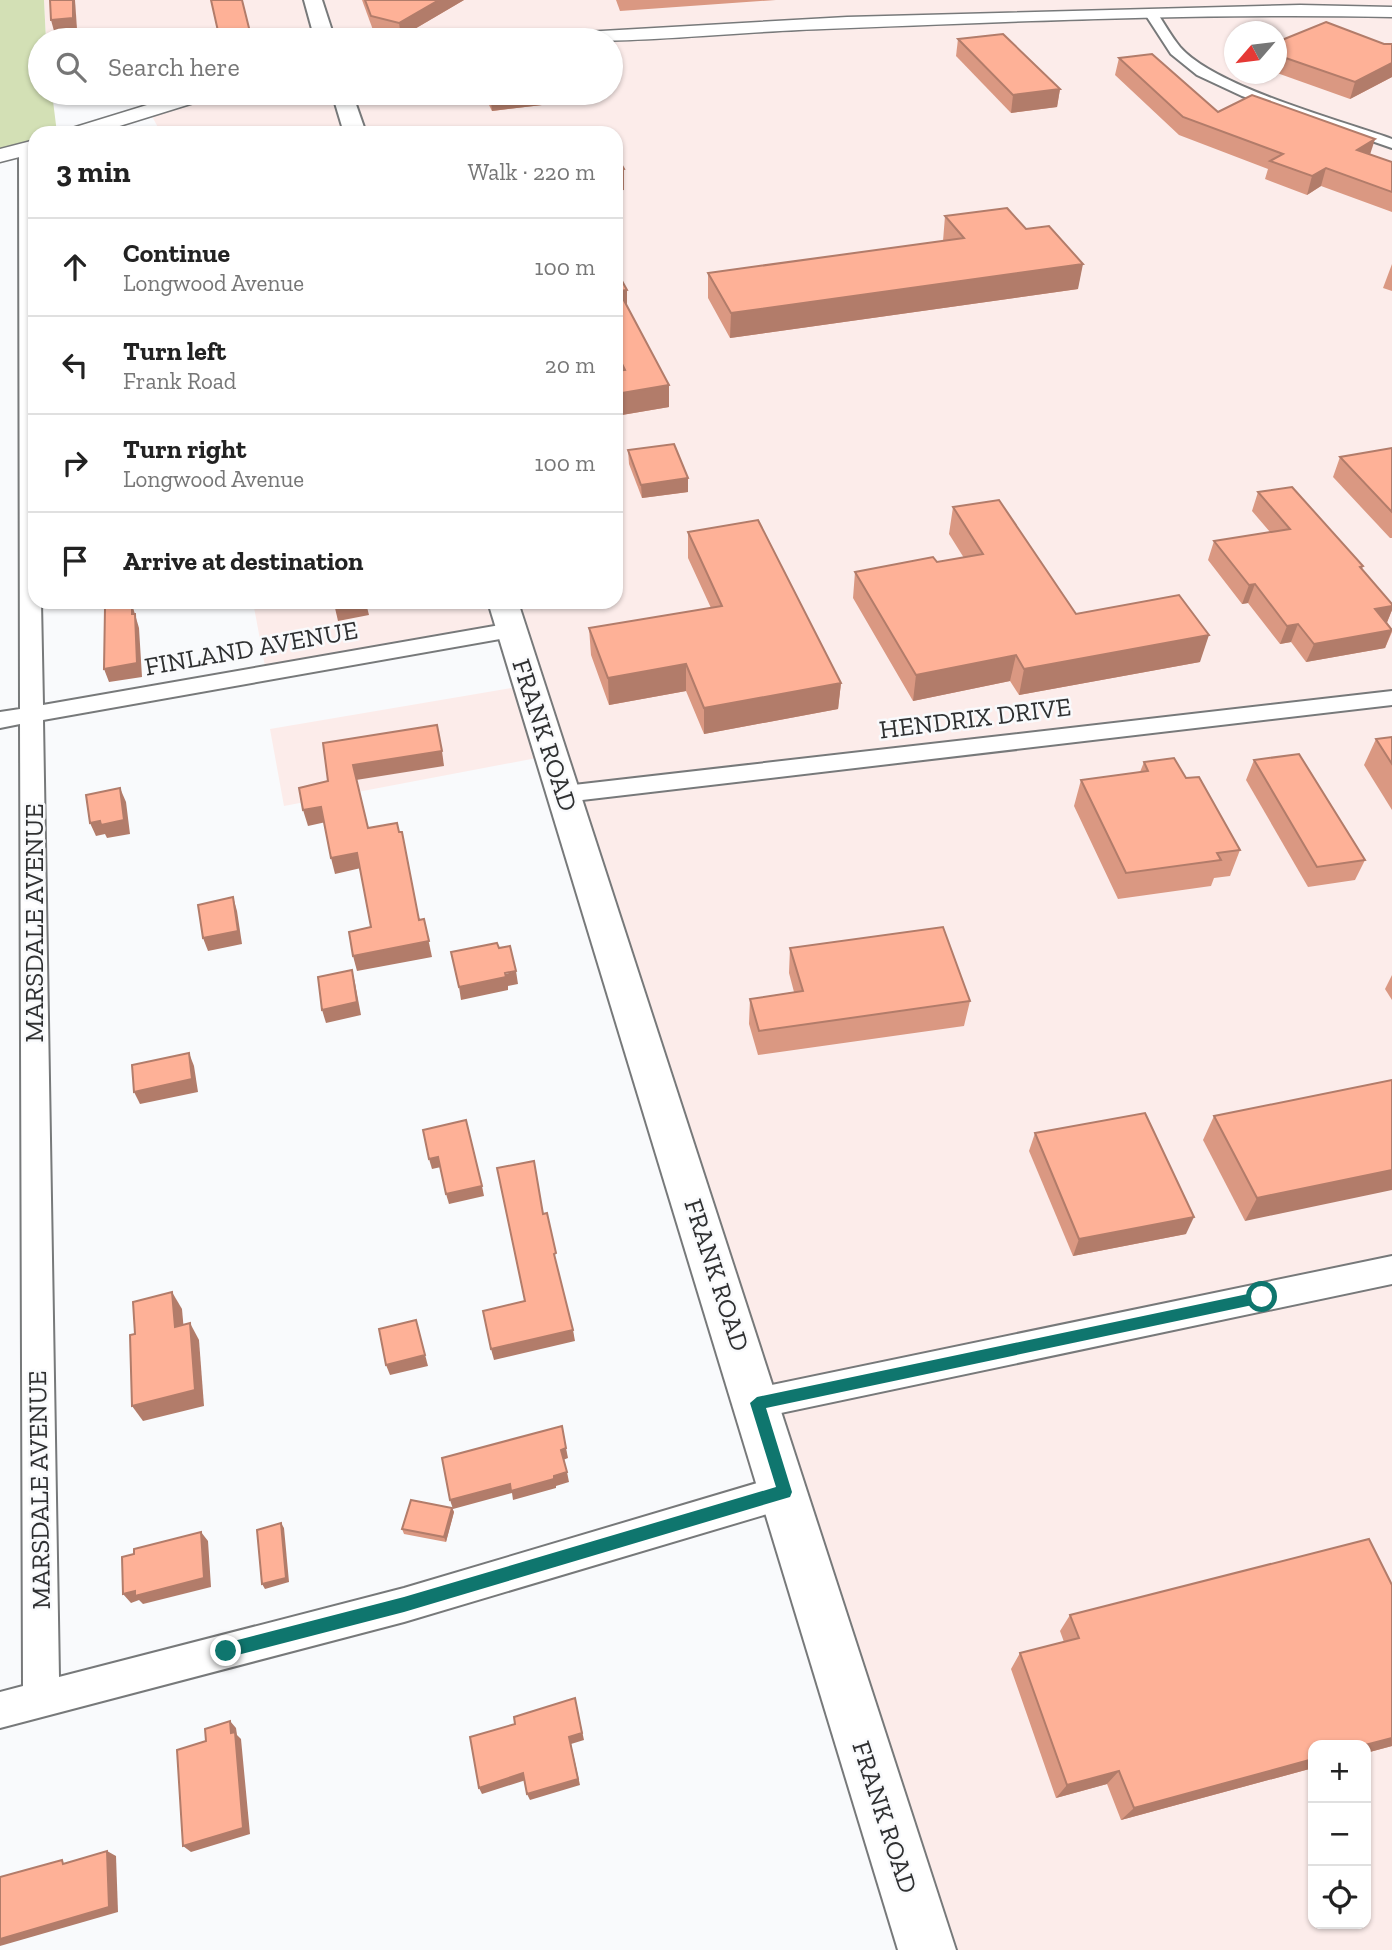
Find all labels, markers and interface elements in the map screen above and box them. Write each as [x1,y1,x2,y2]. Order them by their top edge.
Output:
north arrow [1224,21,1287,84]
search box [28,28,623,105]
icon: search [52,48,90,86]
text: Search here [108,51,240,83]
text: 3 min [56,154,131,190]
text: Walk · 220 m [468,158,595,186]
text: Continue [123,237,230,269]
icon: ahead [56,248,94,286]
text: 100 m [535,253,595,281]
text: Longwood Avenue [123,269,304,297]
text: Turn left [123,335,226,367]
icon: left [56,346,94,384]
text: 20 m [545,351,595,379]
text: Frank Road [123,367,236,395]
text: Turn right [123,433,246,465]
icon: right [56,444,94,482]
text: 100 m [535,449,595,477]
text: Longwood Avenue [123,465,304,493]
icon: arrive [56,542,94,580]
text: Arrive at destination [123,545,363,577]
street label: FINLAND AVENUE [142,613,360,683]
street label: FRANK ROAD [505,655,585,815]
street label: HENDRIX DRIVE [877,690,1073,746]
street label: MARSDALE AVENUE [18,803,50,1043]
street label: FRANK ROAD [677,1195,757,1355]
route start [1246,1281,1277,1312]
street label: MARSDALE AVENUE [21,1370,57,1610]
route end [210,1635,241,1666]
street label: FRANK ROAD [845,1737,925,1897]
map controls [1308,1740,1371,1929]
button: + [1308,1740,1371,1803]
button: − [1308,1803,1371,1866]
button: locate [1308,1866,1371,1929]

